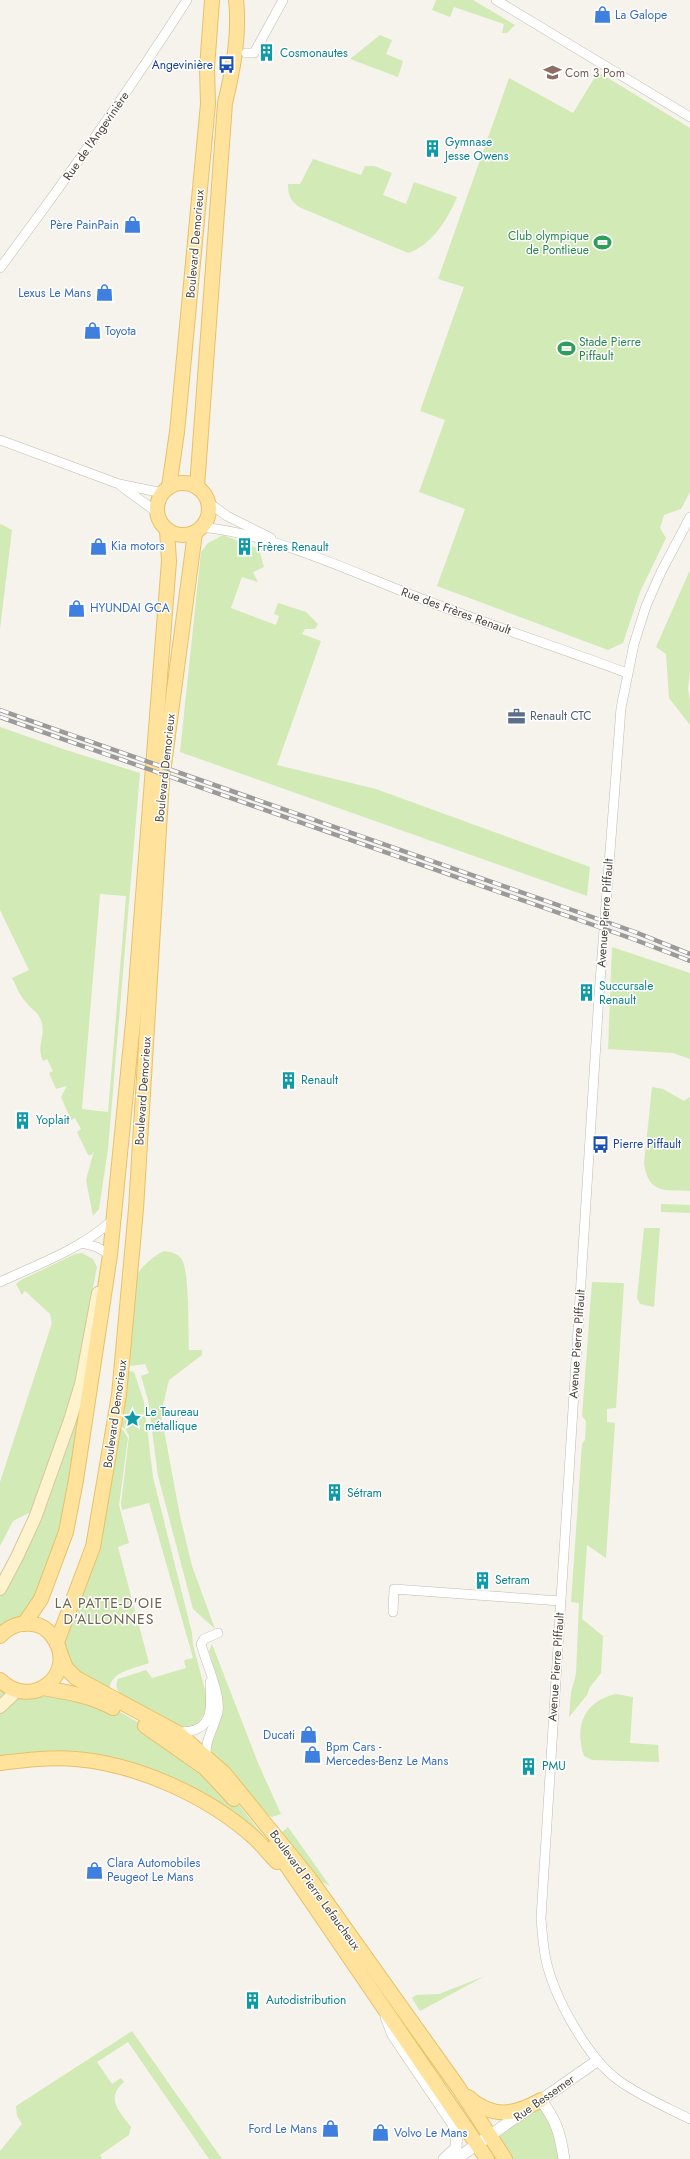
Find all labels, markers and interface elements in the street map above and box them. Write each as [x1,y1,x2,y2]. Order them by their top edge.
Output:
shop icon: La Galope [592,5,612,25]
place label: La Galope [615,6,667,24]
building icon: Cosmonautes [257,43,277,63]
place label: Cosmonautes [280,44,348,62]
bus stop icon: Angevinière [216,55,236,75]
place label: Angevinière [152,56,213,74]
school or university icon: Com 3 Pom [542,63,562,83]
place label: Com 3 Pom [565,64,625,82]
street label: Rue de l'Angevinière [59,88,133,184]
place label: Gymnase Jesse Owens [443,133,509,165]
building icon: Gymnase Jesse Owens [422,139,442,159]
street label: Boulevard Demorieux [181,188,209,299]
shop icon: Père PainPain [122,215,142,235]
place label: Père PainPain [50,216,119,234]
place label: Club olympique de Pontlieue [508,227,589,259]
sports icon: Club olympique de Pontlieue [592,233,612,253]
shop icon: Lexus Le Mans [94,283,114,303]
place label: Lexus Le Mans [18,284,91,302]
shop icon: Toyota [82,321,102,341]
place label: Toyota [105,322,136,340]
place label: Stade Pierre Piffault [579,333,641,365]
sports icon: Stade Pierre Piffault [556,339,576,359]
shop icon: Kia motors [88,536,108,556]
place label: Kia motors [111,537,165,555]
building icon: Frères Renault [234,537,254,557]
place label: Frères Renault [257,538,328,556]
street label: Rue des Frères Renault [399,583,513,639]
shop icon: HYUNDAI GCA [67,598,87,618]
place label: HYUNDAI GCA [90,599,170,617]
office icon: Renault CTC [507,706,527,726]
place label: Renault CTC [530,707,592,725]
street label: Boulevard Demorieux [150,712,180,823]
street label: Avenue Pierre Piffault [592,858,618,968]
place label: Succursale Renault [599,977,653,1009]
building icon: Succursale Renault [576,983,596,1003]
street label: Boulevard Demorieux [130,1035,156,1146]
building icon: Renault [278,1070,298,1090]
place label: Renault [301,1071,338,1089]
building icon: Yoplait [13,1110,33,1130]
place label: Yoplait [36,1111,70,1129]
bus stop icon: Pierre Piffault [590,1134,610,1154]
place label: Pierre Piffault [613,1135,681,1153]
street label: Avenue Pierre Piffault [564,1289,590,1399]
street label: Boulevard Demorieux [99,1358,132,1469]
place label: Le Taureau métallique [145,1403,199,1435]
place icon: Le Taureau métallique [122,1409,142,1429]
building icon: Sétram [324,1483,344,1503]
place label: Sétram [347,1484,382,1502]
building icon: Setram [472,1570,492,1590]
place label: Setram [495,1571,530,1589]
district label: LA PATTE-D'OIE D'ALLONNES [55,1593,163,1629]
street label: Avenue Pierre Piffault [543,1612,569,1722]
shop icon: Ducati [298,1725,318,1745]
place label: Ducati [263,1726,295,1744]
place label: Bpm Cars - Mercedes-Benz Le Mans [326,1738,448,1770]
shop icon: Bpm Cars - Mercedes-Benz Le Mans [303,1744,323,1764]
building icon: PMU [519,1756,539,1776]
place label: PMU [542,1757,566,1775]
street label: Boulevard Pierre Lefaucheux [265,1826,365,1954]
place label: Clara Automobiles Peugeot Le Mans [107,1854,200,1886]
shop icon: Clara Automobiles Peugeot Le Mans [84,1860,104,1880]
building icon: Autodistribution [243,1990,263,2010]
place label: Autodistribution [266,1991,346,2009]
street label: Rue Bessemer [510,2070,579,2126]
shop icon: Ford Le Mans [320,2119,340,2139]
place label: Ford Le Mans [248,2120,317,2138]
shop icon: Volvo Le Mans [371,2123,391,2143]
place label: Volvo Le Mans [394,2124,467,2142]

